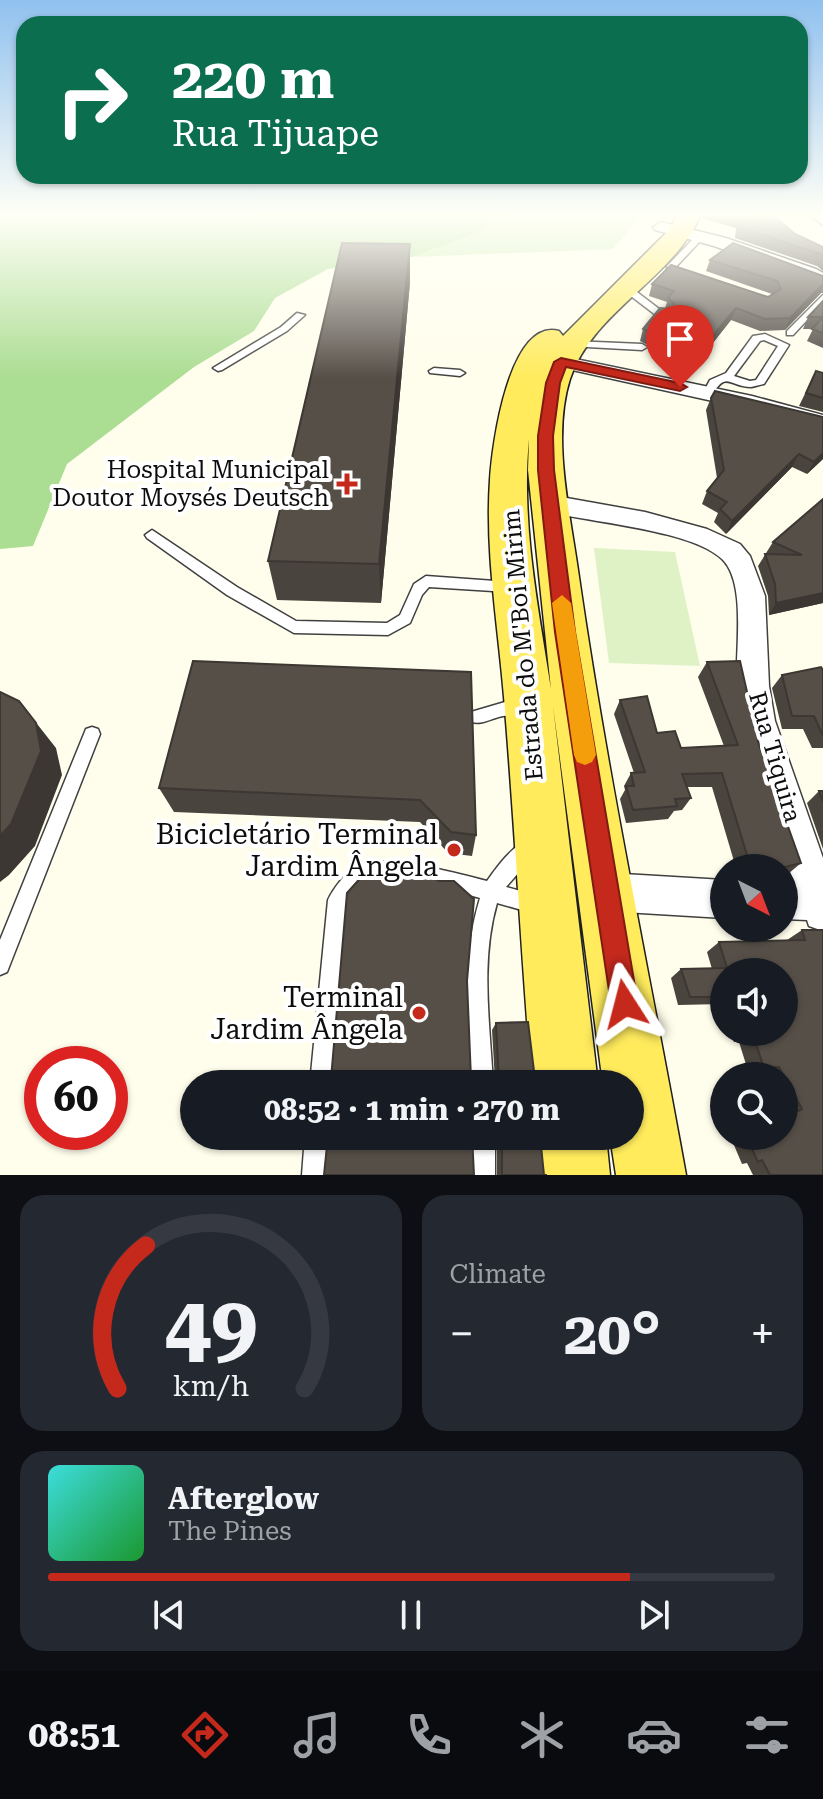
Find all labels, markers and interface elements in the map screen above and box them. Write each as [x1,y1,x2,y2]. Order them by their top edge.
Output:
text: 220 m [172,46,334,112]
icon: right [40,48,144,152]
text: Rua Tijuape [172,113,379,155]
pin [646,305,714,387]
icon: arrive [658,317,702,361]
place label: Hospital Municipal Doutor Moysés Deutsch [52,456,329,512]
marker: Hospital Municipal Doutor Moysés Deutsch [336,473,358,495]
street label: Estrada do M'Boi Mirim [497,508,549,782]
street label: Rua Tiquira [743,688,807,826]
place label: Bicicletário Terminal Jardim Ângela [156,818,438,883]
marker: Bicicletário Terminal Jardim Ângela [445,841,463,859]
north arrow [710,854,798,942]
map controls [710,854,798,1150]
button: sound [710,958,798,1046]
position arrow [583,962,667,1046]
place label: Terminal Jardim Ângela [210,981,403,1046]
marker: Terminal Jardim Ângela [410,1004,428,1022]
speed limit sign: 60 [24,1046,128,1150]
button: search [710,1062,798,1150]
text: 08:52 · 1 min · 270 m [264,1092,560,1127]
text: Climate [450,1259,546,1289]
text: 49 [164,1278,257,1375]
text: 20° [564,1298,661,1369]
text: − [450,1308,474,1360]
text: + [750,1308,775,1360]
text: km/h [172,1369,249,1403]
text: Afterglow [168,1481,319,1516]
text: The Pines [168,1516,292,1546]
icon: previous [147,1593,191,1637]
icon: pause [389,1593,433,1637]
icon: next [632,1593,676,1637]
icon: directions [177,1707,233,1763]
icon: music [289,1707,345,1763]
icon: phone [401,1707,457,1763]
icon: climate [514,1707,570,1763]
icon: car [626,1707,682,1763]
icon: filters [739,1707,795,1763]
text: 08:51 [28,1714,120,1756]

